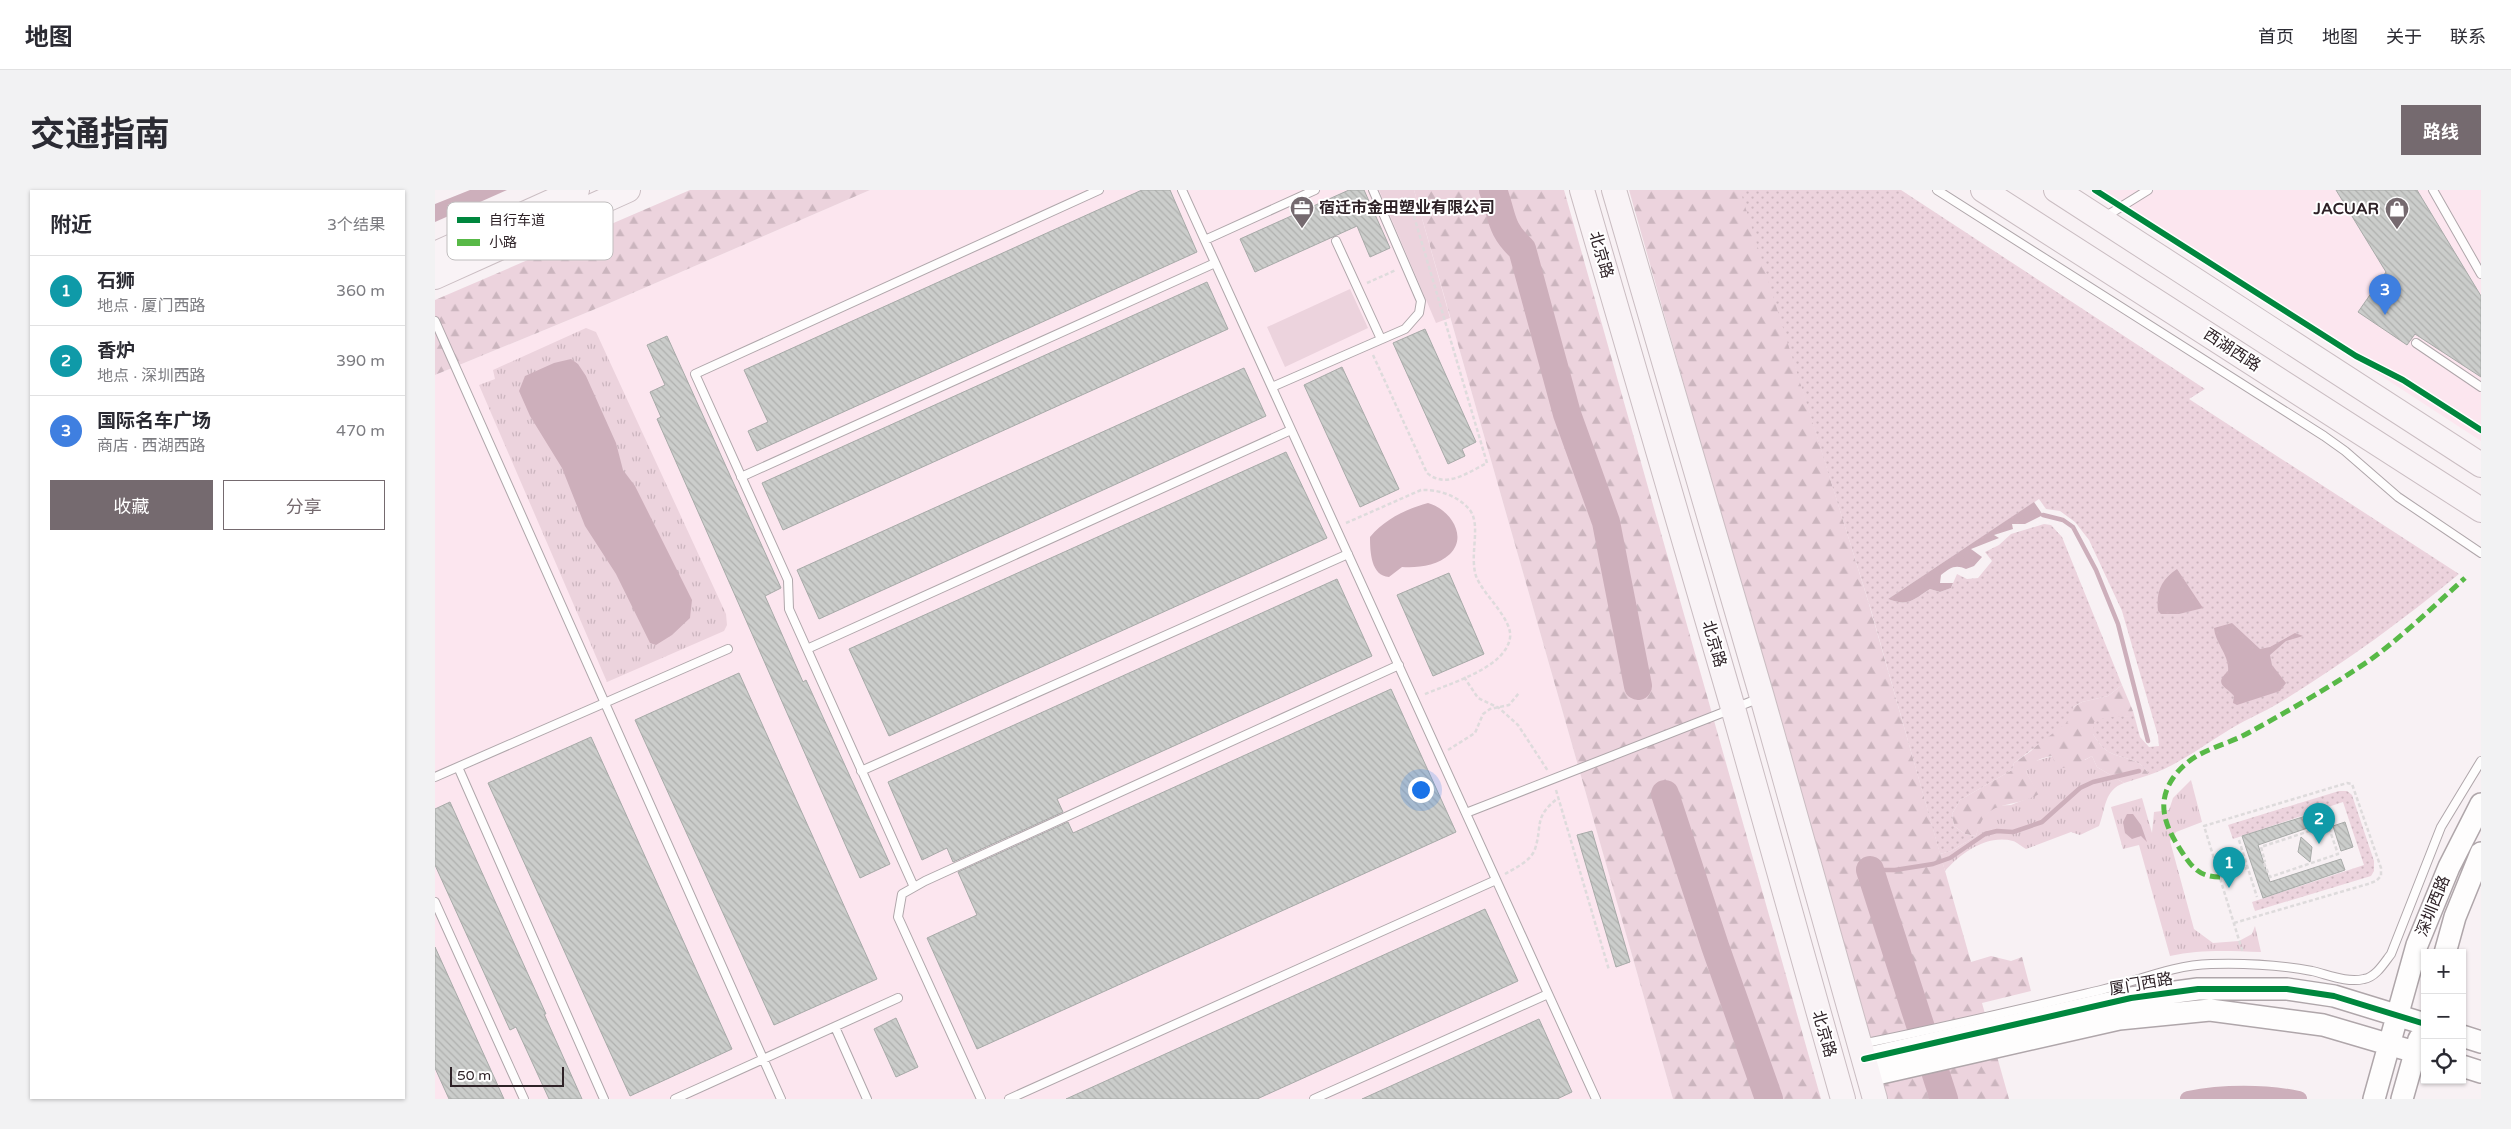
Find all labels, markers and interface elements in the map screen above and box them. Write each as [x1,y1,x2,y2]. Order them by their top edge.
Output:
text: 地图 [25,23,73,52]
text: 首页 [2258,26,2294,48]
text: 地图 [2322,26,2358,48]
text: 关于 [2386,26,2422,48]
text: 联系 [2450,26,2486,48]
button: 路线 [2401,105,2481,155]
text: 交通指南 [30,114,170,156]
office icon: 宿迁市金田塑业有限公司 [1289,195,1315,229]
shop icon: JACUAR [2384,196,2410,230]
place label: 宿迁市金田塑业有限公司 [1319,198,1495,218]
place label: JACUAR [2313,199,2379,219]
legend [447,202,613,260]
text: 自行车道 [489,212,545,229]
text: 附近 [50,213,92,238]
text: 3个结果 [327,215,385,235]
street label: 北京路 [1585,229,1617,281]
text: 小路 [489,234,517,251]
text: 石狮 [97,270,135,292]
pin: 3 [2369,274,2401,315]
text: 1 [61,281,71,301]
text: 360 m [336,281,385,301]
text: 地点 · 厦门西路 [97,296,205,316]
street label: 西湖西路 [2200,324,2264,376]
text: 香炉 [97,340,135,362]
text: 2 [61,351,71,371]
text: 390 m [336,351,385,371]
text: 地点 · 深圳西路 [97,366,205,386]
text: 国际名车广场 [97,410,211,432]
text: 3 [61,421,71,441]
text: 470 m [336,421,385,441]
text: 商店 · 西湖西路 [97,436,205,456]
button: 收藏 [50,480,213,530]
button: 分享 [223,480,385,530]
street label: 北京路 [1698,618,1730,670]
your location [1408,777,1434,803]
pin: 2 [2303,803,2335,844]
pin: 1 [2213,847,2245,888]
street label: 深圳西路 [2412,873,2454,939]
map controls [2421,949,2466,1084]
button: + [2421,949,2466,994]
street label: 厦门西路 [2108,969,2174,999]
button: − [2421,994,2466,1039]
street label: 北京路 [1808,1008,1840,1060]
button: locate [2421,1039,2466,1084]
scale bar [450,1064,564,1087]
text: 50 m [457,1067,491,1084]

